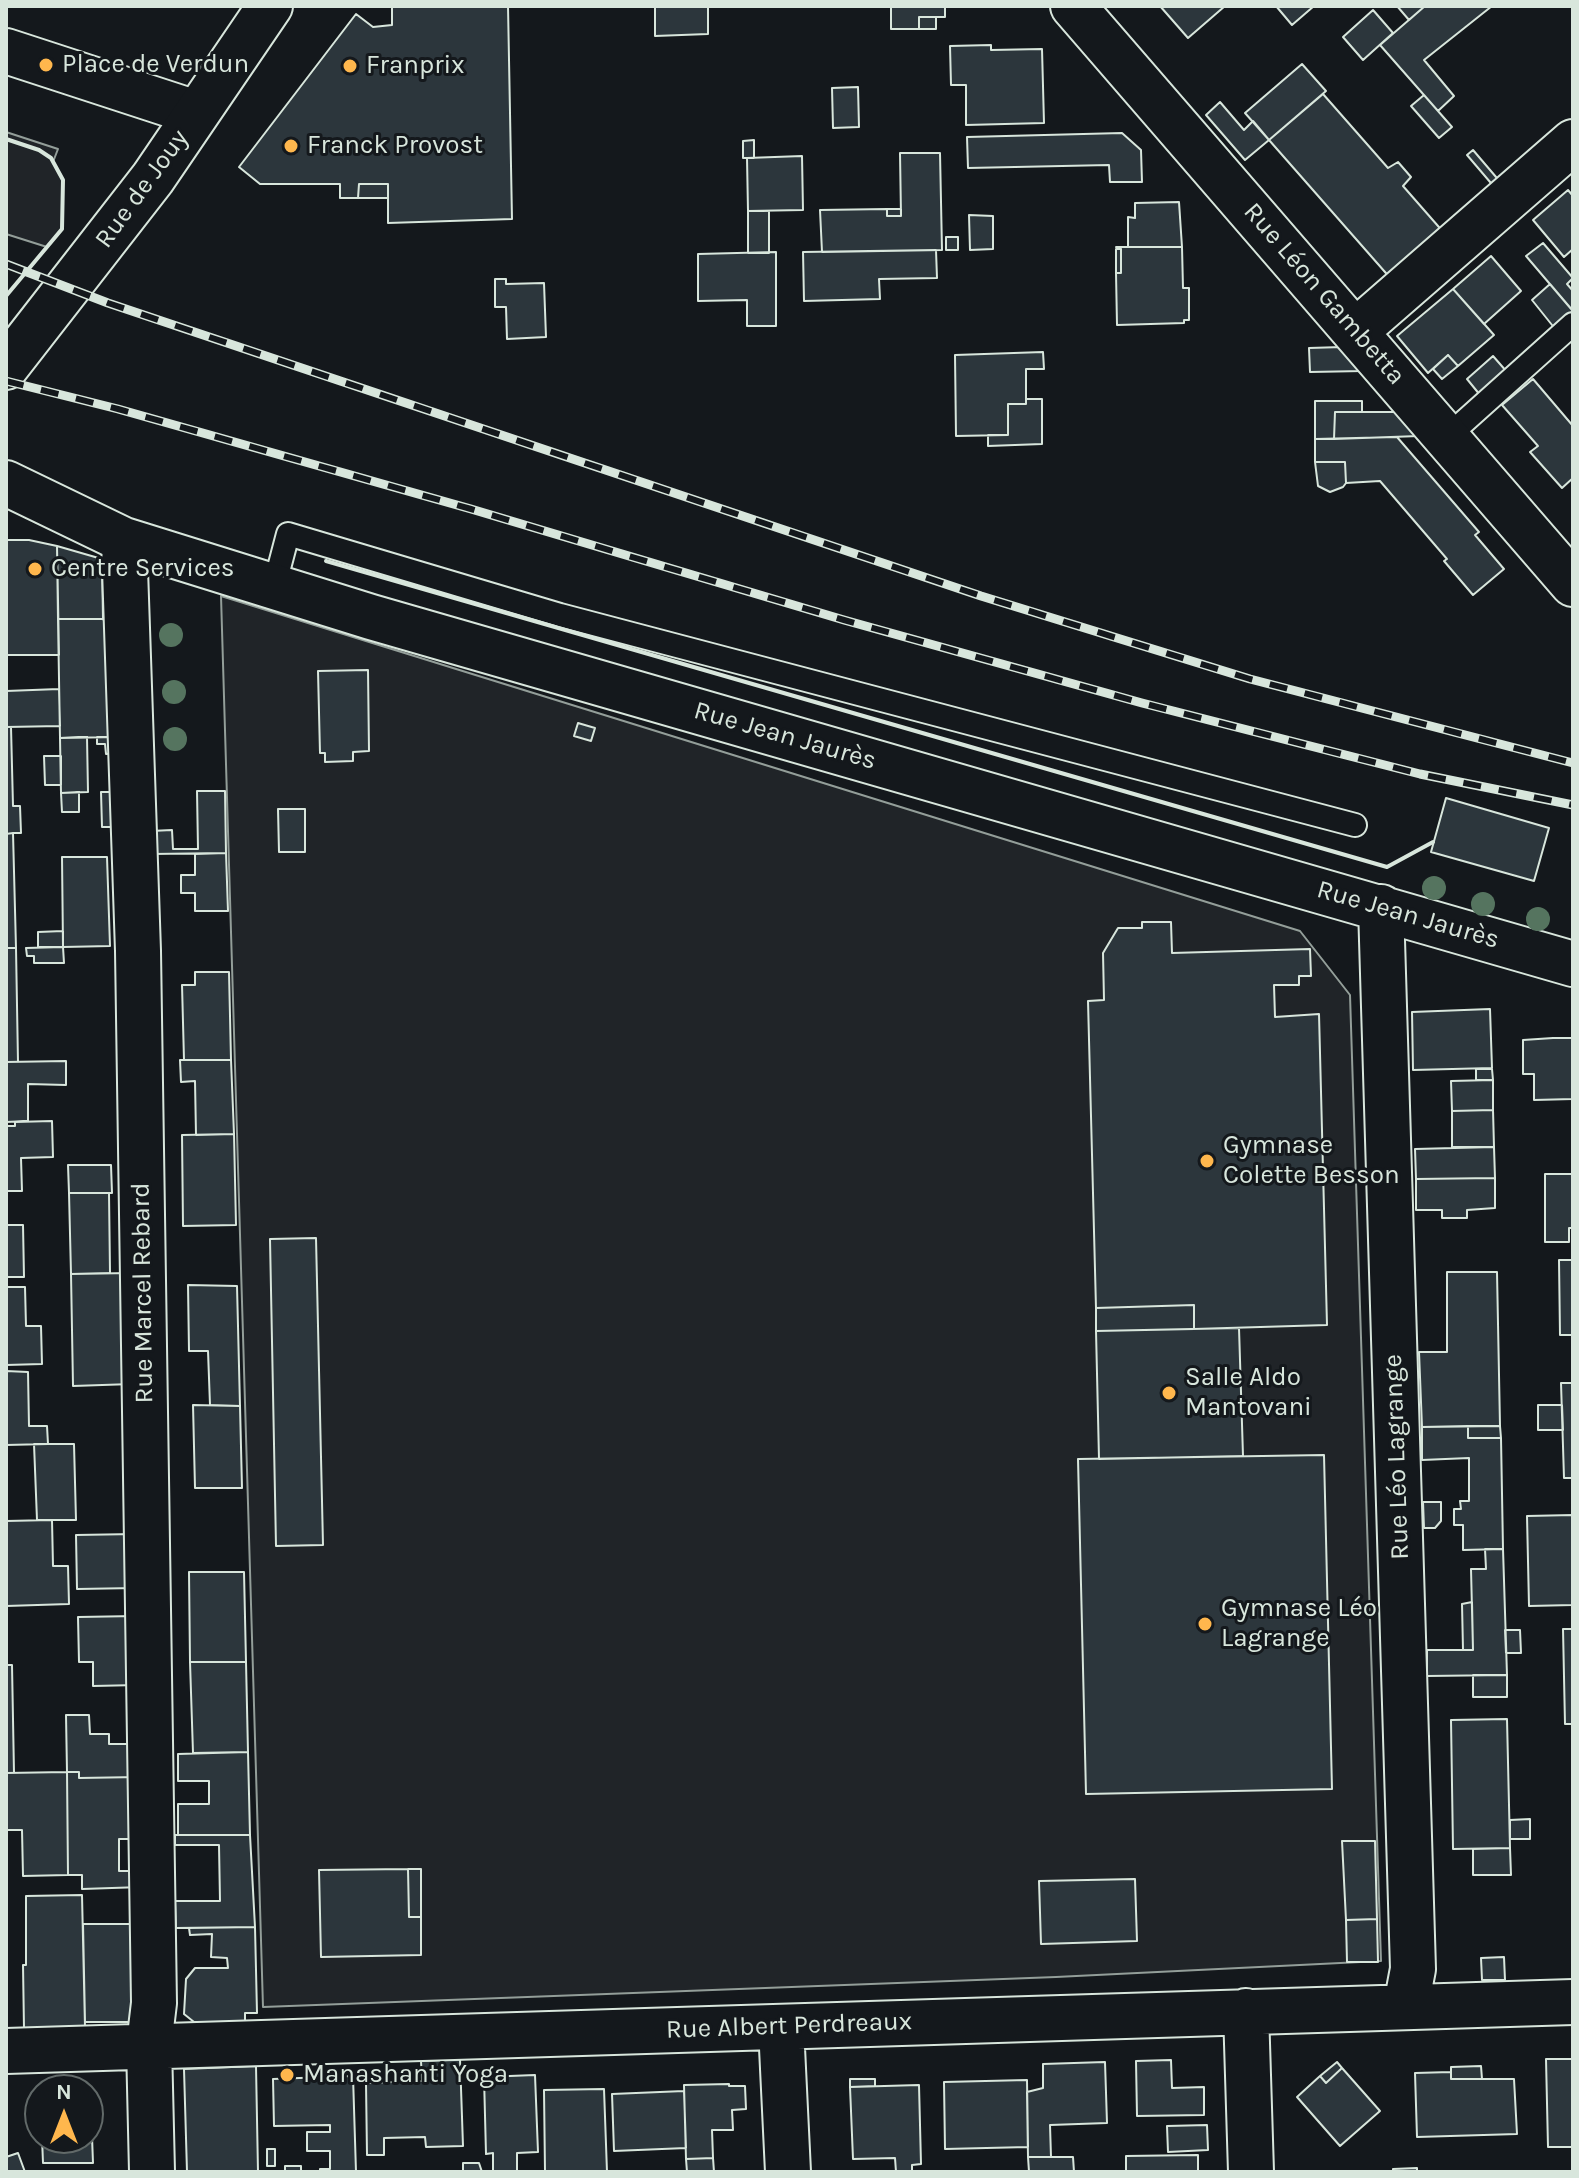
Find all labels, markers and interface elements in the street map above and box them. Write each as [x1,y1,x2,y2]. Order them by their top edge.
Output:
place label: Place de Verdun [62,49,249,81]
place label: Franprix [366,50,465,82]
marker: Place de Verdun [37,56,55,74]
marker: Franprix [341,57,359,75]
street label: Rue de Jouy [89,124,195,254]
place label: Franck Provost [307,130,483,162]
marker: Franck Provost [282,137,300,155]
street label: Rue Léon Gambetta [1237,197,1411,391]
place label: Centre Services [51,553,234,585]
marker: Centre Services [26,560,44,578]
street label: Rue Jean Jaurès [690,695,880,777]
street label: Rue Jean Jaurès [1313,874,1503,956]
place label: Gymnase Colette Besson [1223,1130,1400,1192]
marker: Gymnase Colette Besson [1198,1152,1216,1170]
street label: Rue Marcel Rebard [125,1182,161,1404]
street label: Rue Léo Lagrange [1378,1354,1416,1560]
place label: Salle Aldo Mantovani [1185,1362,1312,1424]
marker: Salle Aldo Mantovani [1160,1384,1178,1402]
place label: Gymnase Léo Lagrange [1221,1593,1377,1654]
marker: Gymnase Léo Lagrange [1196,1615,1214,1633]
street label: Rue Albert Perdreaux [665,2006,913,2046]
place label: Manashanti Yoga [303,2059,508,2091]
marker: Manashanti Yoga [278,2066,296,2084]
north arrow [24,2074,104,2154]
text: N [56,2079,72,2105]

